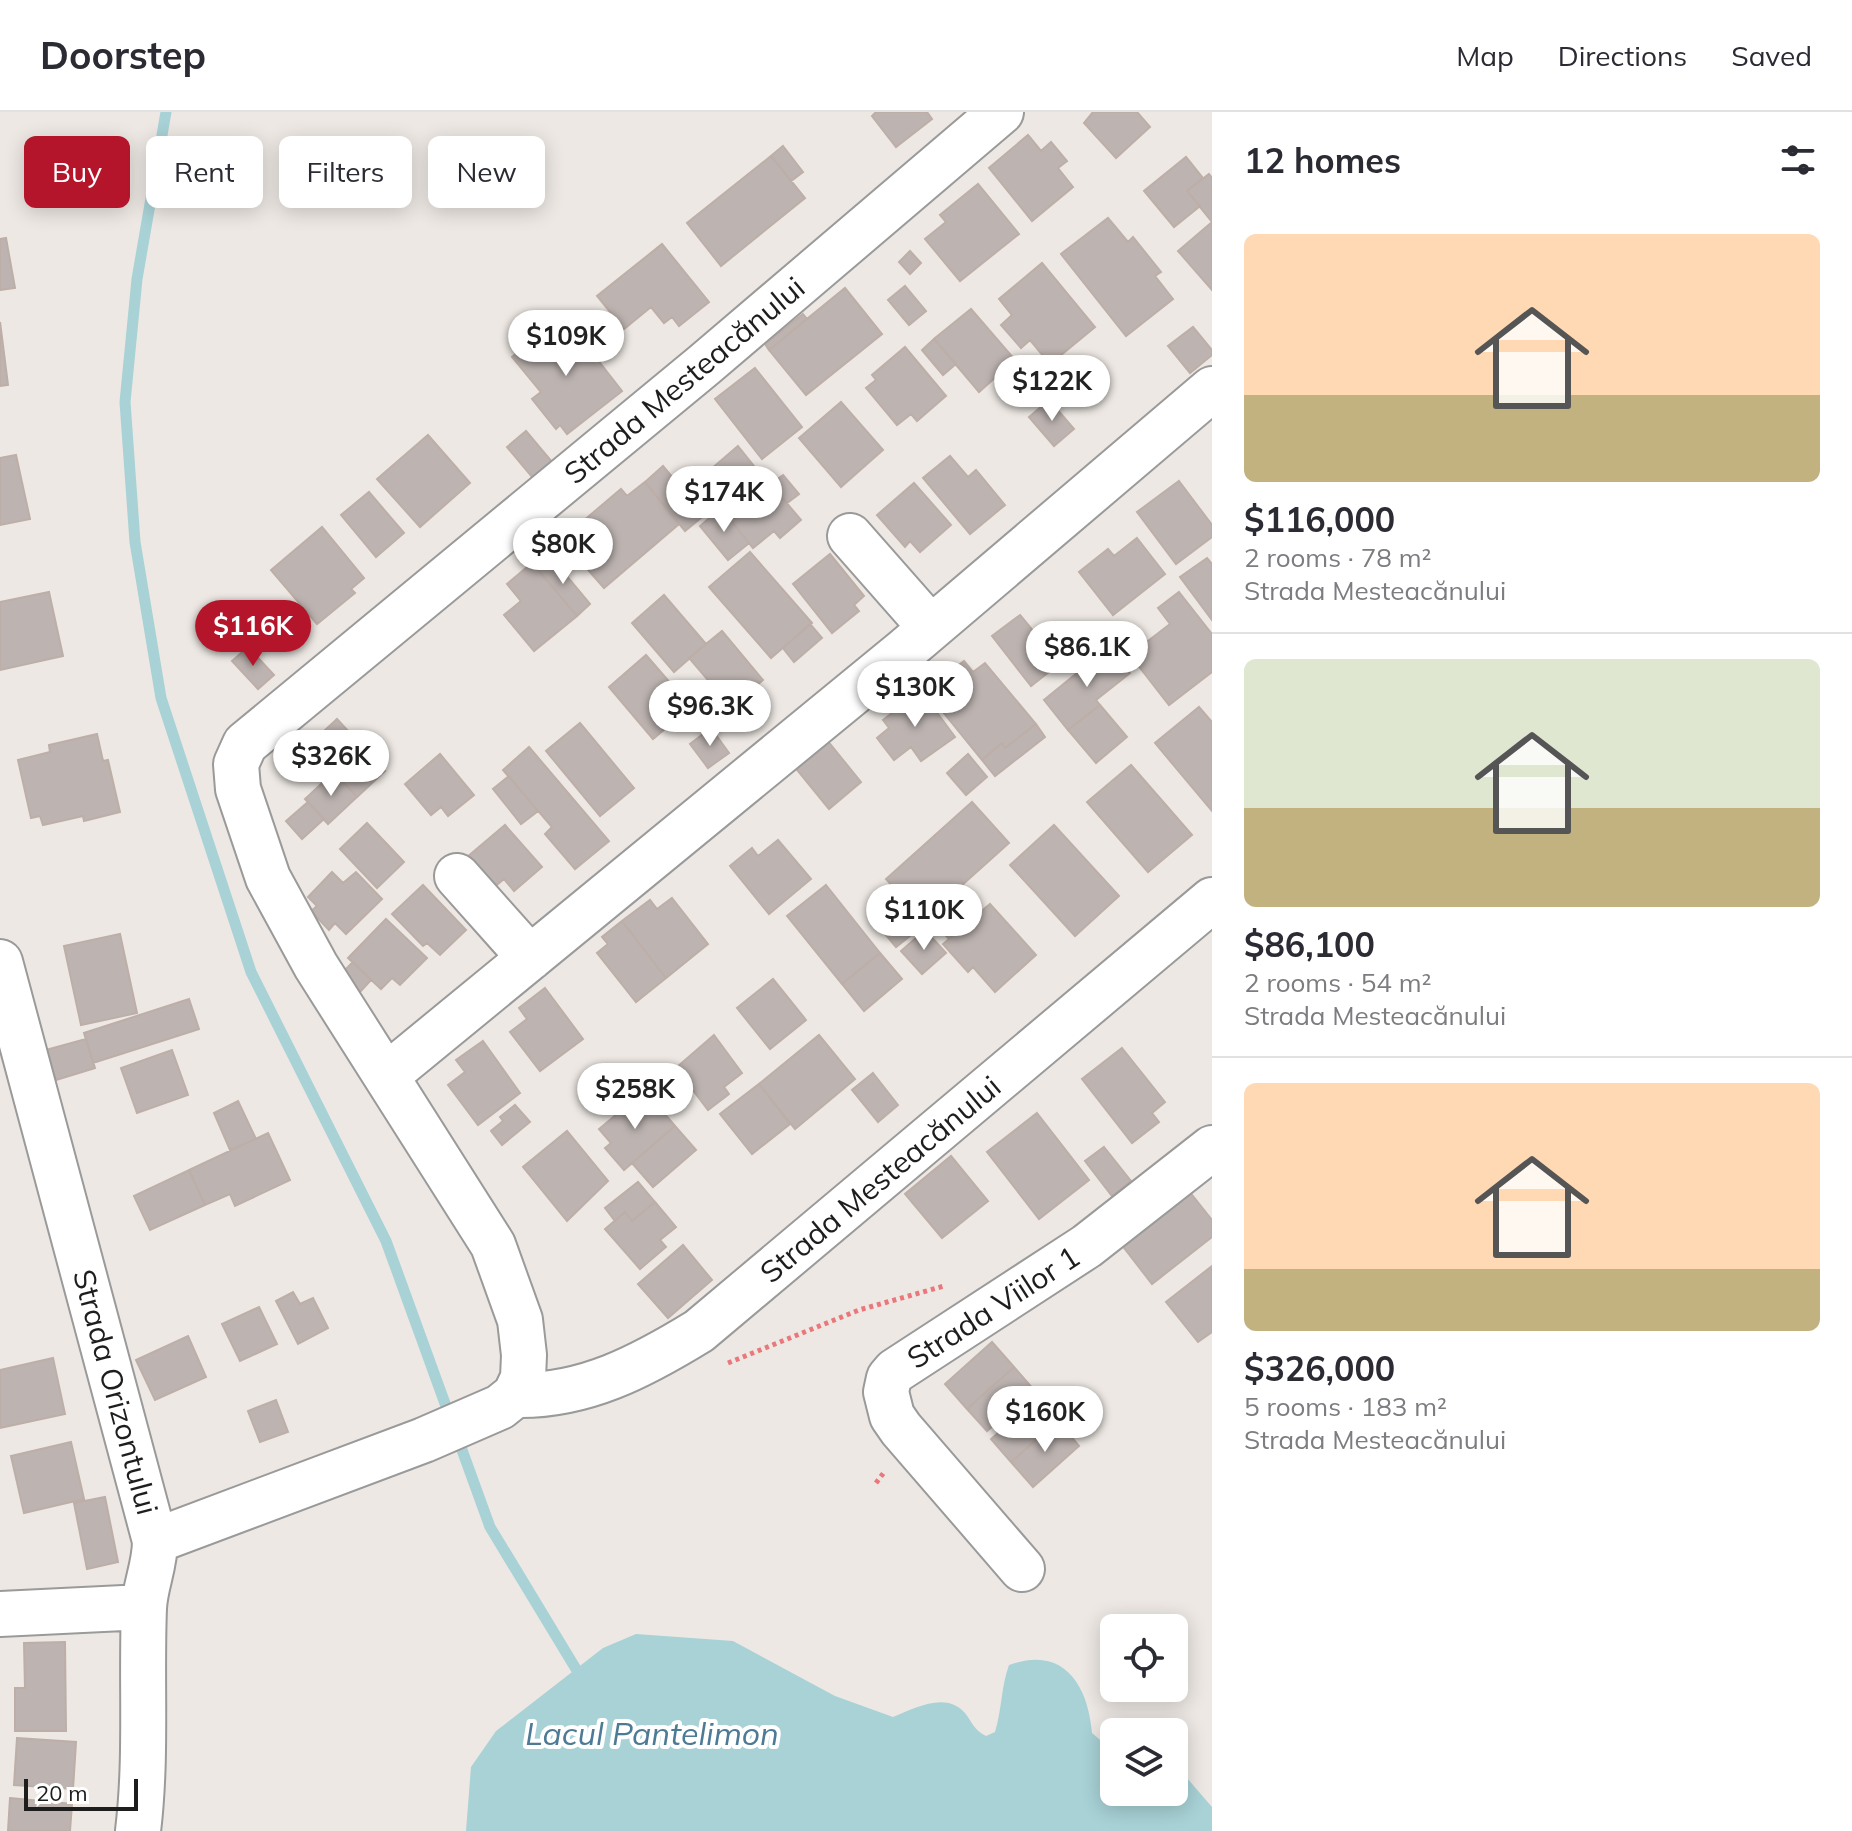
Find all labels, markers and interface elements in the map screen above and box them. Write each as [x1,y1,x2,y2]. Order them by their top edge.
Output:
text: Doorstep [40,31,206,79]
text: Map [1456,38,1514,73]
text: Directions [1558,38,1687,73]
text: Saved [1731,38,1812,73]
chip: Buy [24,136,130,208]
chip: Rent [146,136,263,208]
chip: Filters [279,136,412,208]
chip: New [428,136,545,208]
icon: filters [1776,138,1820,182]
text: 12 homes [1244,139,1401,182]
street label: Strada Mesteacănului [556,268,812,492]
icon: home [1460,286,1604,430]
pin: $109K [510,310,622,378]
text: $109K [526,319,606,352]
pin: $122K [996,355,1108,423]
text: $122K [1012,364,1092,397]
pin: $174K [668,466,780,534]
text: $174K [684,475,764,508]
text: $116,000 [1244,498,1395,541]
pin: $80K [516,518,610,586]
text: $80K [531,527,595,560]
text: 2 rooms · 78 m² [1244,541,1431,574]
text: Strada Mesteacănului [1244,574,1506,607]
pin: $116K [197,600,309,668]
text: $116K [213,609,293,642]
pin: $86.1K [1022,621,1152,689]
text: $86.1K [1044,630,1130,663]
pin: $130K [859,661,971,729]
text: $130K [875,670,955,703]
pin: $96.3K [645,680,775,748]
text: $96.3K [667,689,753,722]
icon: home [1460,711,1604,855]
pin: $326K [275,730,387,798]
text: $326K [291,739,371,772]
pin: $110K [868,884,980,952]
text: $110K [884,893,964,926]
text: $86,100 [1244,923,1375,966]
text: 2 rooms · 54 m² [1244,966,1431,999]
text: Strada Mesteacănului [1244,999,1506,1032]
pin: $258K [579,1063,691,1131]
street label: Strada Mesteacănului [752,1067,1008,1291]
text: $258K [595,1072,675,1105]
icon: home [1460,1135,1604,1279]
street label: Strada Viilor 1 [900,1237,1086,1377]
street label: Strada Orizontului [65,1265,167,1519]
text: $326,000 [1244,1347,1395,1390]
pin: $160K [989,1386,1101,1454]
text: 5 rooms · 183 m² [1244,1390,1447,1423]
text: $160K [1005,1395,1085,1428]
text: Strada Mesteacănului [1244,1423,1506,1456]
map controls [1100,1614,1188,1806]
button: locate [1100,1614,1188,1702]
water label: Lacul Pantelimon [525,1713,779,1753]
button: layers [1100,1718,1188,1806]
scale bar [24,1775,138,1811]
text: 20 m [36,1779,87,1807]

